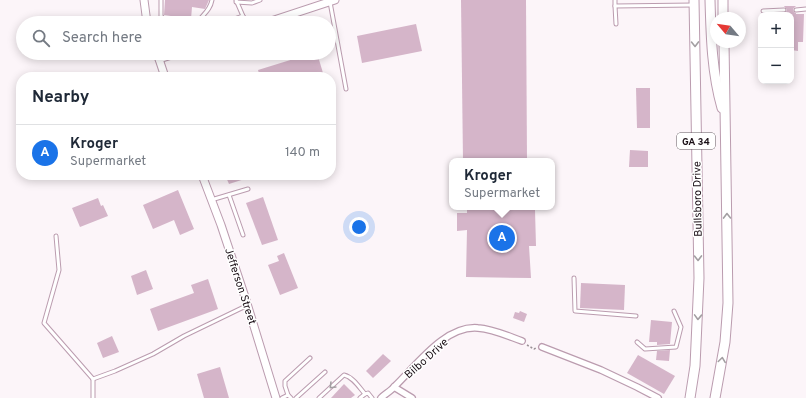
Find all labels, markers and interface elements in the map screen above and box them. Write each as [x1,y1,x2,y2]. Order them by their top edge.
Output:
north arrow [710,12,746,48]
map controls [758,12,794,84]
button: + [758,12,794,48]
search box [16,16,336,60]
icon: search [30,27,52,49]
text: Search here [62,29,142,48]
one-way arrow [691,41,699,47]
button: − [758,48,794,84]
text: Nearby [32,87,89,109]
road number: GA 34 [677,133,715,149]
text: Kroger [70,135,118,154]
text: A [40,145,50,161]
text: 140 m [285,145,320,161]
text: Supermarket [70,154,146,170]
popup [449,158,555,210]
street label: Bullsboro Drive [690,161,706,237]
text: Kroger [464,167,512,186]
text: Supermarket [464,186,540,202]
one-way arrow [723,213,731,219]
your location [349,217,369,237]
pin: A [489,223,515,253]
street label: Jefferson Street [221,246,259,326]
one-way arrow [694,255,703,261]
one-way arrow [694,314,702,320]
street label: Bilbo Drive [402,335,451,382]
one-way arrow [717,357,726,363]
one-way arrow [329,381,337,389]

